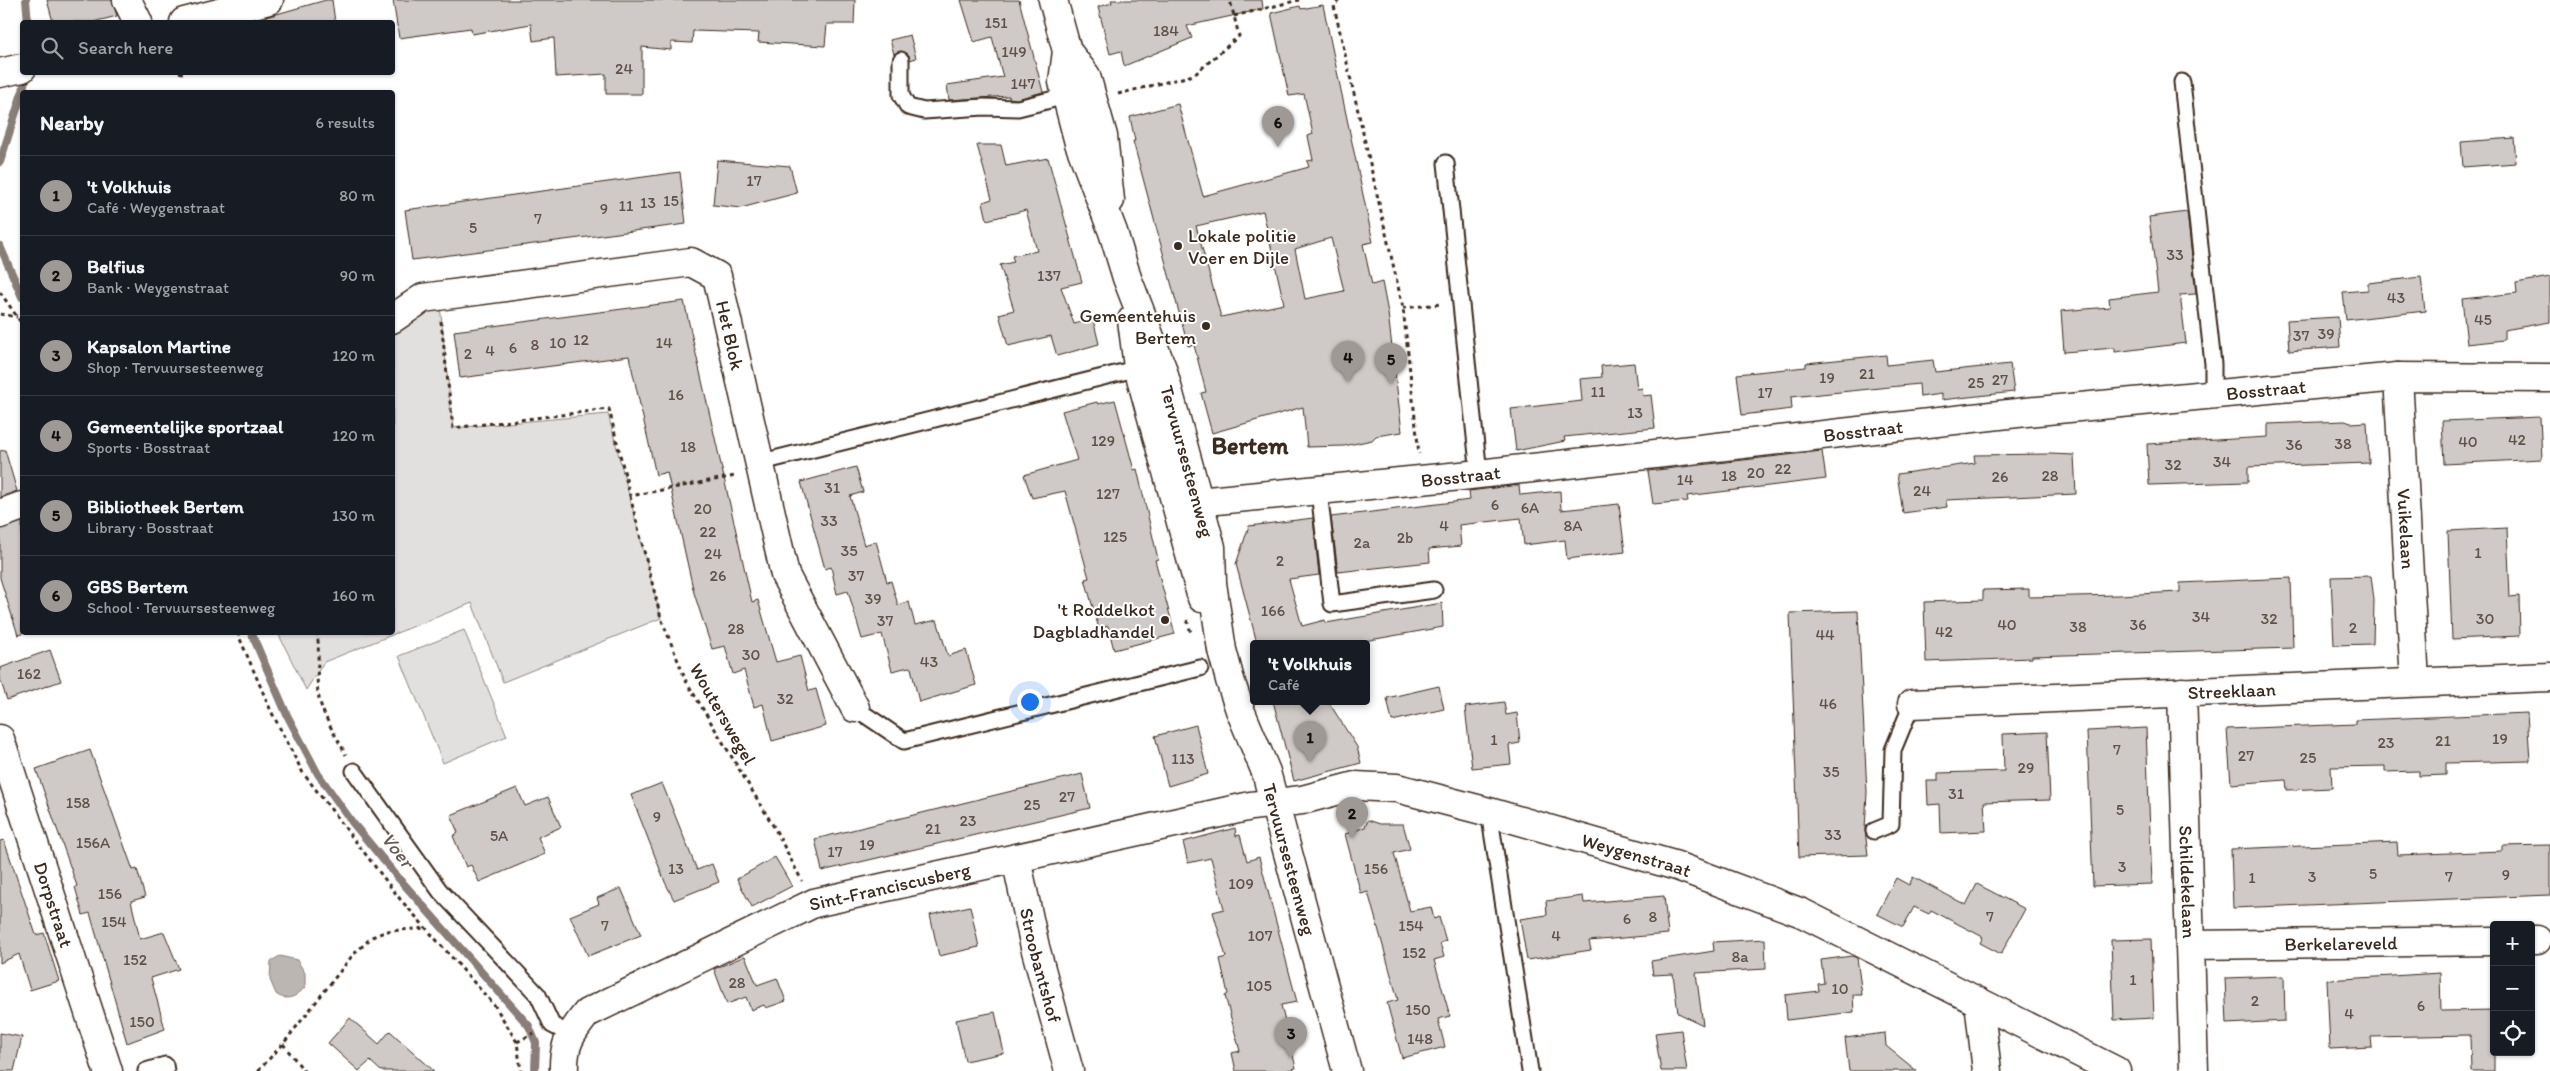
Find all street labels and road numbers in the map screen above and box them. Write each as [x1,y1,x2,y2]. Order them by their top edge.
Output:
street label: Het Blok [711,298,750,372]
street label: Bosstraat [2225,374,2307,405]
street label: Tervuursesteenweg [1156,383,1219,540]
street label: Bosstraat [1822,415,1904,446]
street label: Bosstraat [1420,460,1502,491]
street label: Vuikelaan [2393,488,2420,570]
street label: Wouterswegel [685,659,762,770]
street label: Streeklaan [2187,677,2276,704]
street label: Tervuursesteenweg [1258,781,1321,938]
street label: Schildekelaan [2175,825,2201,939]
street label: Weygenstraat [1579,828,1695,882]
street label: Sint-Franciscusberg [807,857,973,915]
street label: Dorpstraat [29,859,78,950]
street label: Stroobantshof [1015,906,1067,1025]
street label: Berkelareveld [2284,931,2398,955]

